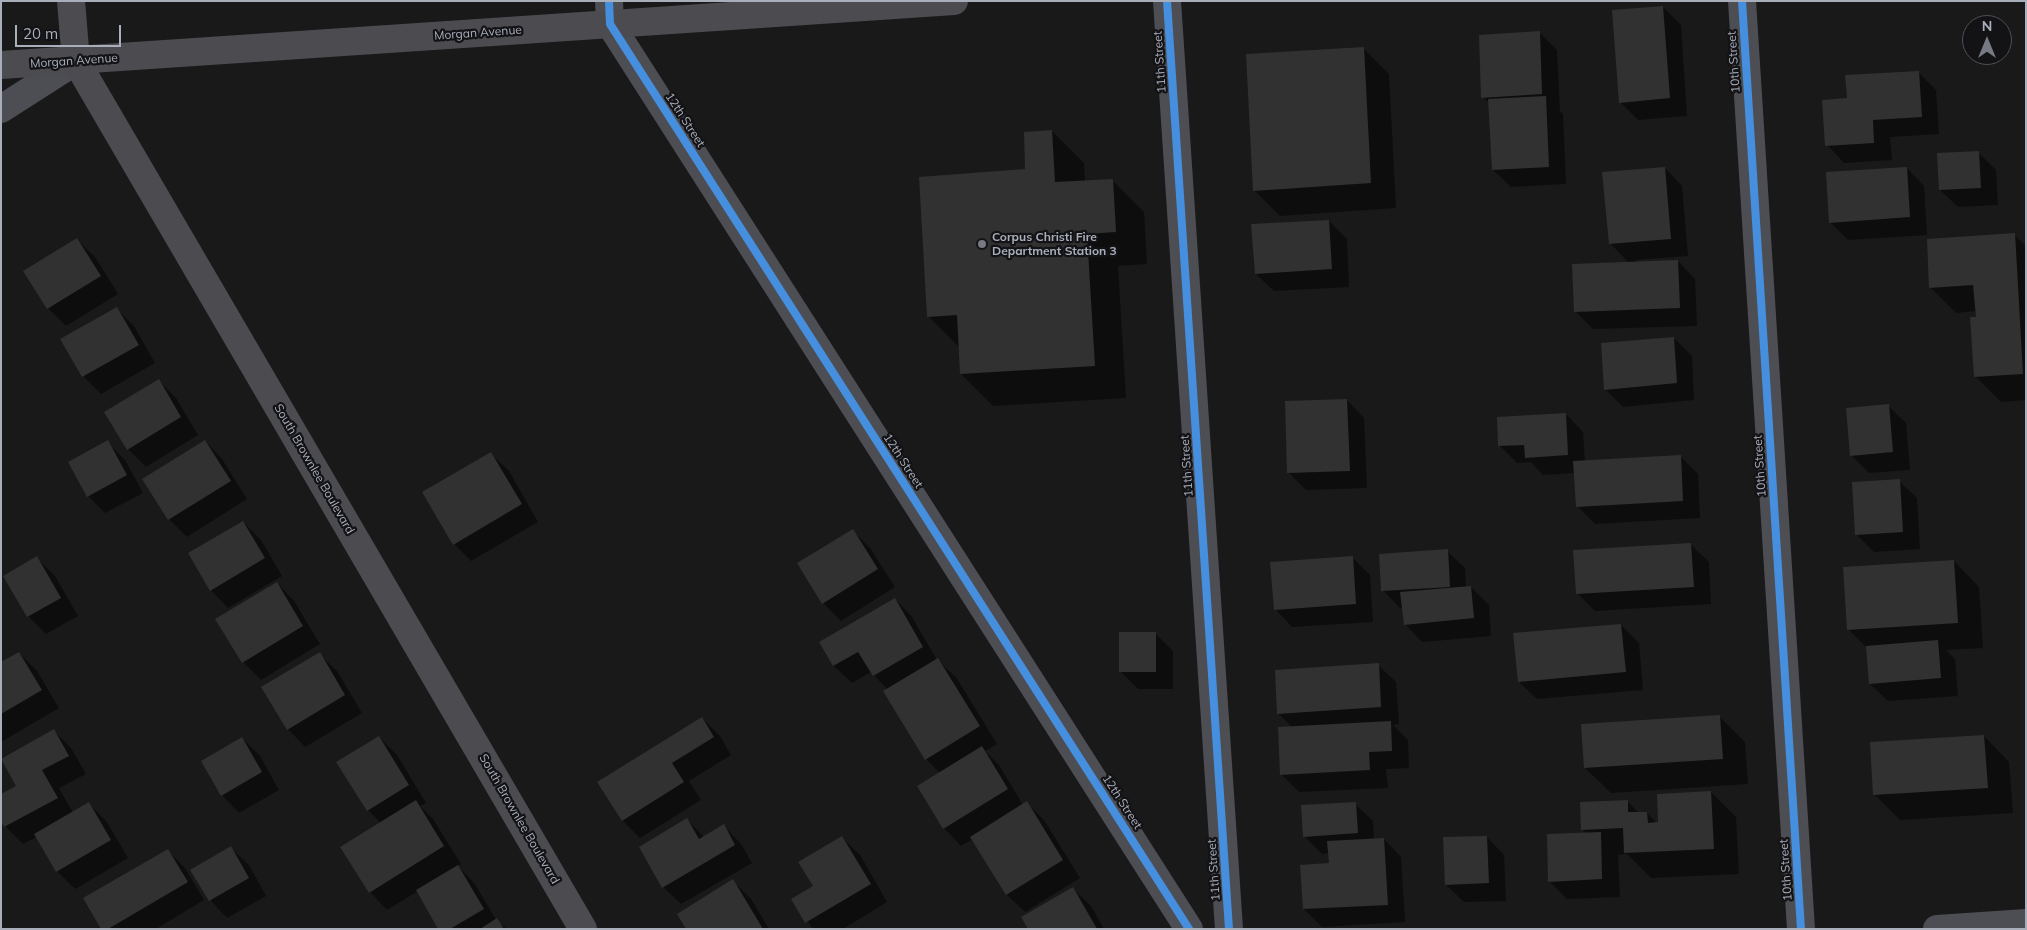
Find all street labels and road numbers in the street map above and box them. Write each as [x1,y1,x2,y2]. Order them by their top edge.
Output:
street label: Morgan Avenue [434,23,522,43]
street label: 11th Street [1151,31,1169,93]
street label: 10th Street [1725,31,1743,93]
street label: Morgan Avenue [30,51,118,71]
street label: 12th Street [662,90,708,150]
street label: South Brownlee Boulevard [271,402,357,536]
street label: 12th Street [880,431,926,491]
street label: 11th Street [1178,435,1196,497]
street label: 10th Street [1751,435,1769,497]
street label: South Brownlee Boulevard [476,752,562,886]
street label: 12th Street [1099,772,1145,832]
street label: 11th Street [1205,839,1223,901]
street label: 10th Street [1777,839,1795,901]

